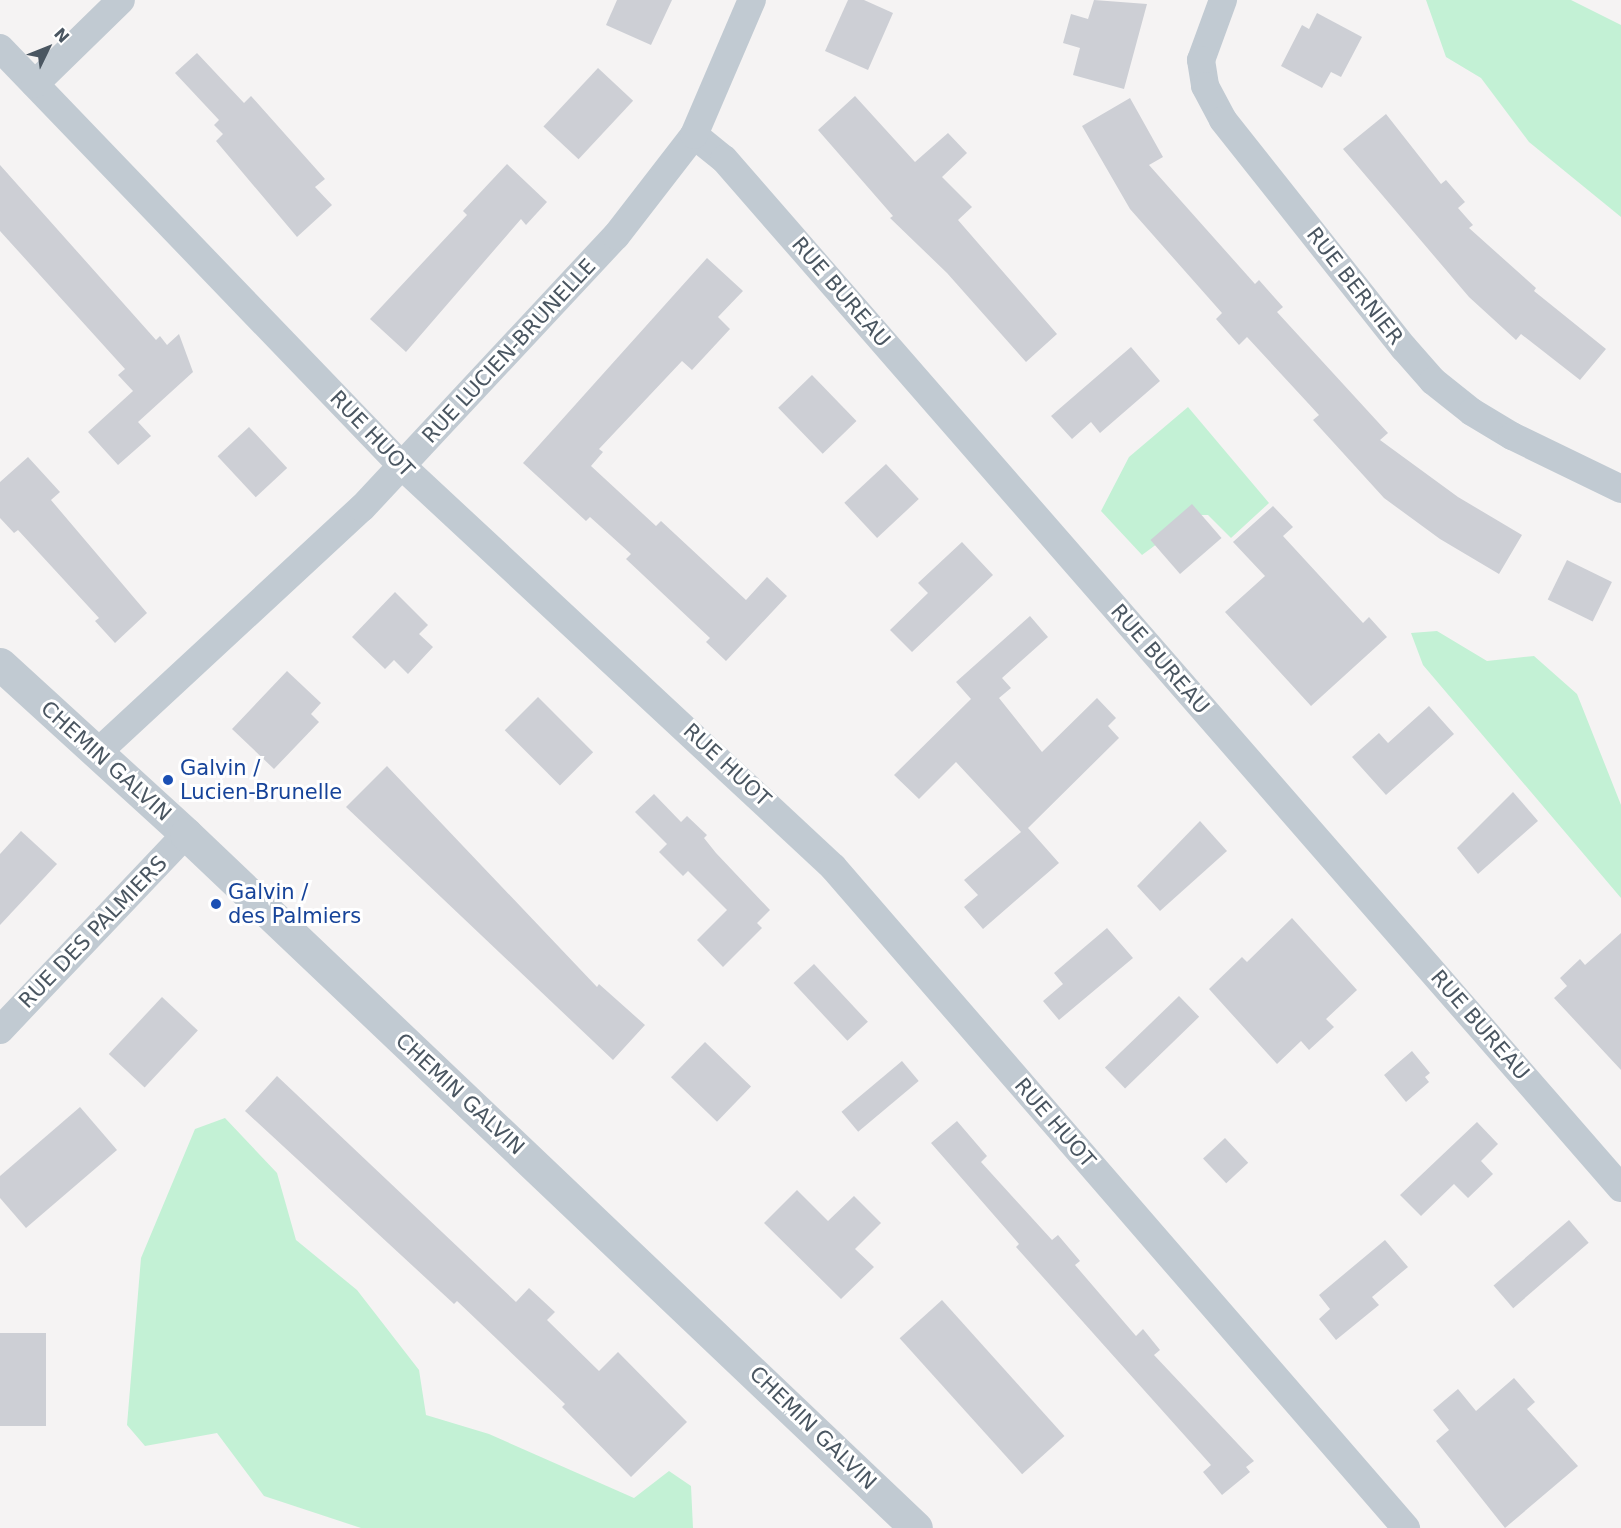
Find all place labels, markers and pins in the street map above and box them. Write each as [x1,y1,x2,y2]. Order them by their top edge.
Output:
place label: Galvin / Lucien-Brunelle [180,755,342,805]
marker: Galvin / Lucien-Brunelle [161,773,175,787]
place label: Galvin / des Palmiers [228,879,361,929]
marker: Galvin / des Palmiers [209,897,223,911]

